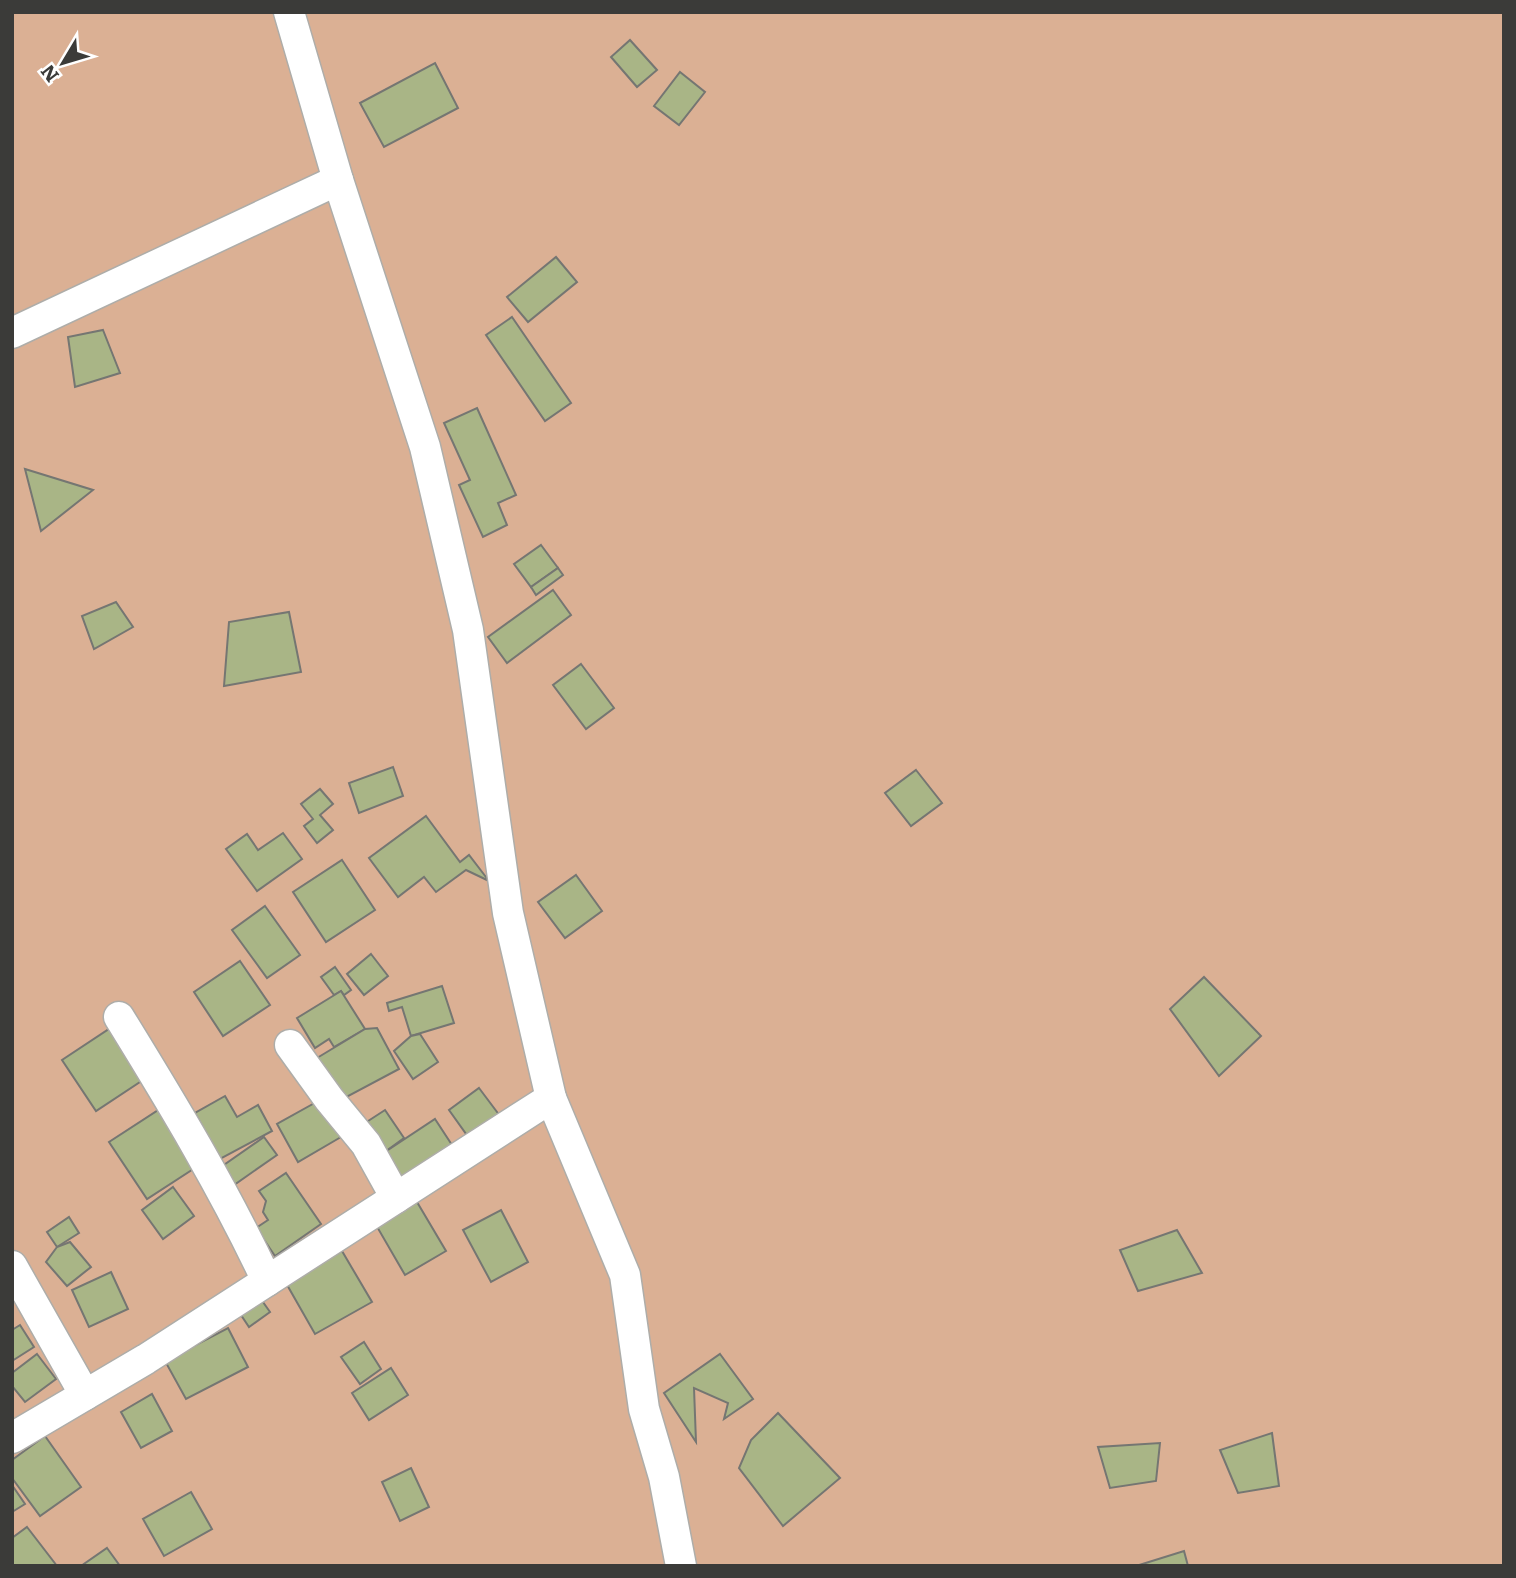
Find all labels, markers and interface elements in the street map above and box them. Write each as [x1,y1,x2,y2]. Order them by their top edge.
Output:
north arrow [28,28,98,98]
text: N [33,59,65,89]

